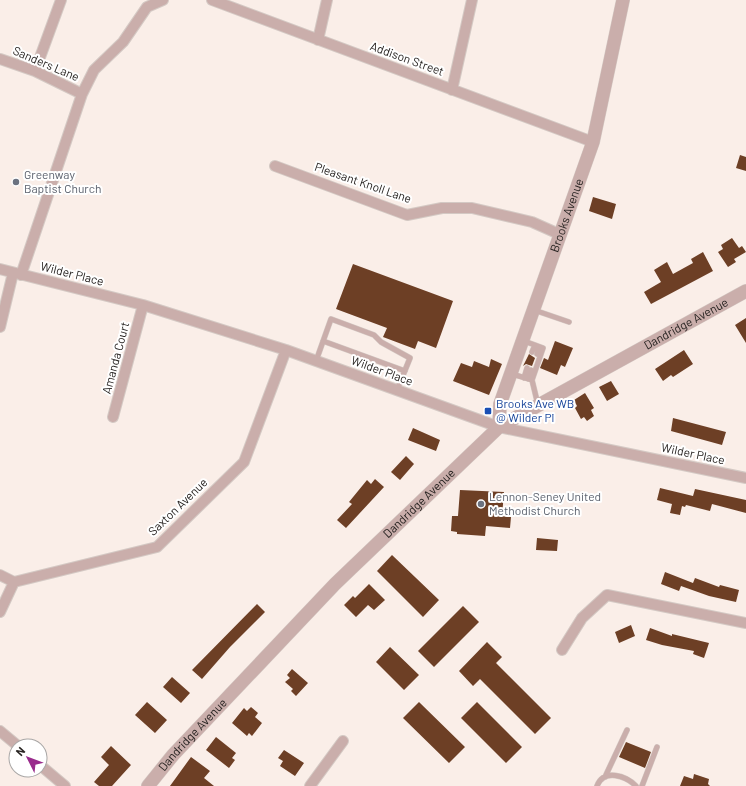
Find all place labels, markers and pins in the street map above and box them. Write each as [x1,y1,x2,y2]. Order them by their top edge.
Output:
place label: Greenway Baptist Church [24,167,101,195]
marker: Greenway Baptist Church [11,177,21,187]
place label: Brooks Ave WB @ Wilder Pl [496,396,574,424]
marker: Brooks Ave WB @ Wilder Pl [483,406,493,416]
place label: Lennon-Seney United Methodist Church [489,489,601,517]
marker: Lennon-Seney United Methodist Church [476,499,486,509]

